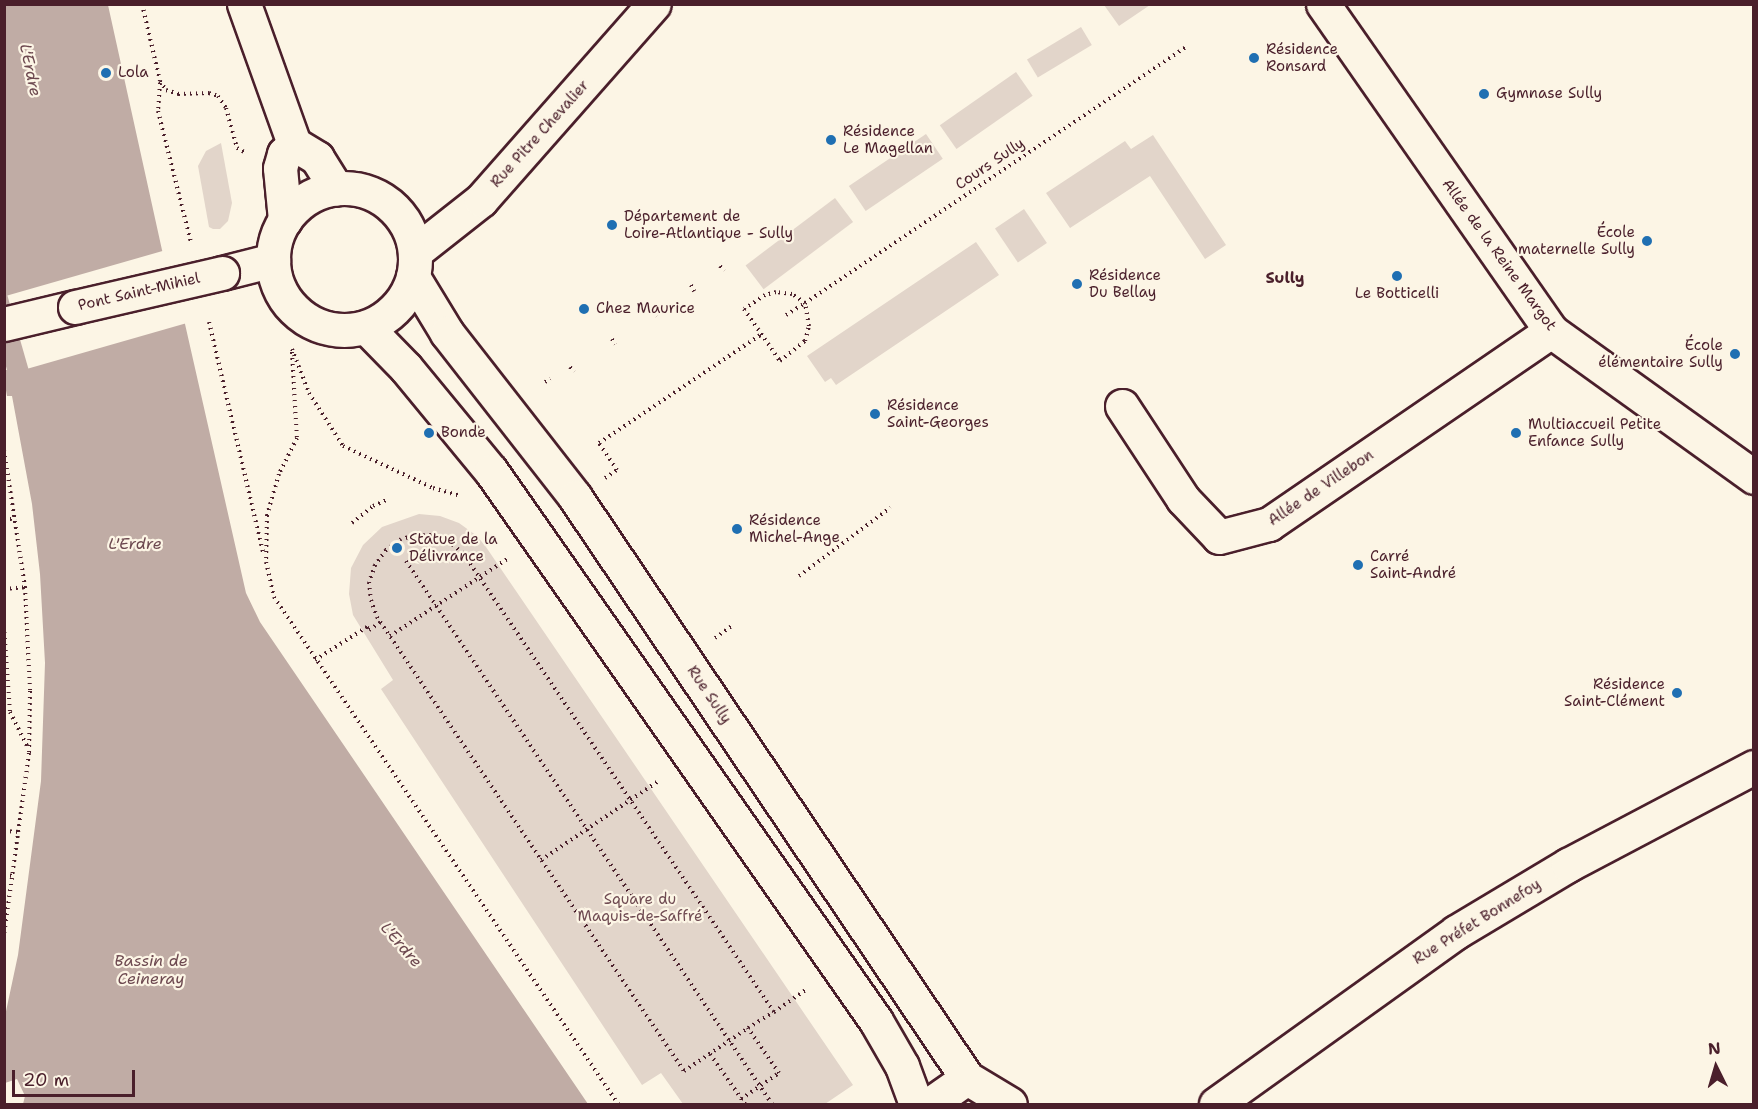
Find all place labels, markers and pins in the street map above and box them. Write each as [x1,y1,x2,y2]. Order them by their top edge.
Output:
place label: Résidence Ronsard [1266,40,1338,75]
marker: Résidence Ronsard [1247,51,1261,65]
place label: Lola [118,64,149,82]
marker: Lola [99,66,113,80]
place label: Gymnase Sully [1496,85,1602,103]
marker: Gymnase Sully [1477,87,1491,101]
place label: Résidence Le Magellan [843,122,933,157]
marker: Résidence Le Magellan [824,133,838,147]
place label: Département de Loire-Atlantique - Sully [624,207,793,242]
marker: Département de Loire-Atlantique - Sully [605,218,619,232]
place label: École maternelle Sully [1518,223,1635,258]
marker: École maternelle Sully [1640,234,1654,248]
place label: Résidence Du Bellay [1089,266,1161,301]
marker: Le Botticelli [1390,269,1404,283]
marker: Résidence Du Bellay [1070,277,1084,291]
place label: Le Botticelli [1355,285,1439,303]
place label: Chez Maurice [596,300,695,318]
marker: Chez Maurice [577,302,591,316]
place label: École élémentaire Sully [1598,336,1723,371]
marker: École élémentaire Sully [1728,347,1742,361]
place label: Résidence Saint-Georges [887,396,989,431]
marker: Résidence Saint-Georges [868,407,882,421]
place label: Multiaccueil Petite Enfance Sully [1528,415,1661,450]
place label: Bonde [441,424,486,442]
marker: Bonde [422,426,436,440]
marker: Multiaccueil Petite Enfance Sully [1509,426,1523,440]
place label: Résidence Michel-Ange [749,511,840,546]
marker: Résidence Michel-Ange [730,522,744,536]
place label: Statue de la Délivrance [409,530,498,565]
marker: Statue de la Délivrance [390,541,404,555]
place label: Carré Saint-André [1370,547,1456,582]
marker: Carré Saint-André [1351,558,1365,572]
place label: Résidence Saint-Clément [1564,675,1665,710]
marker: Résidence Saint-Clément [1670,686,1684,700]

